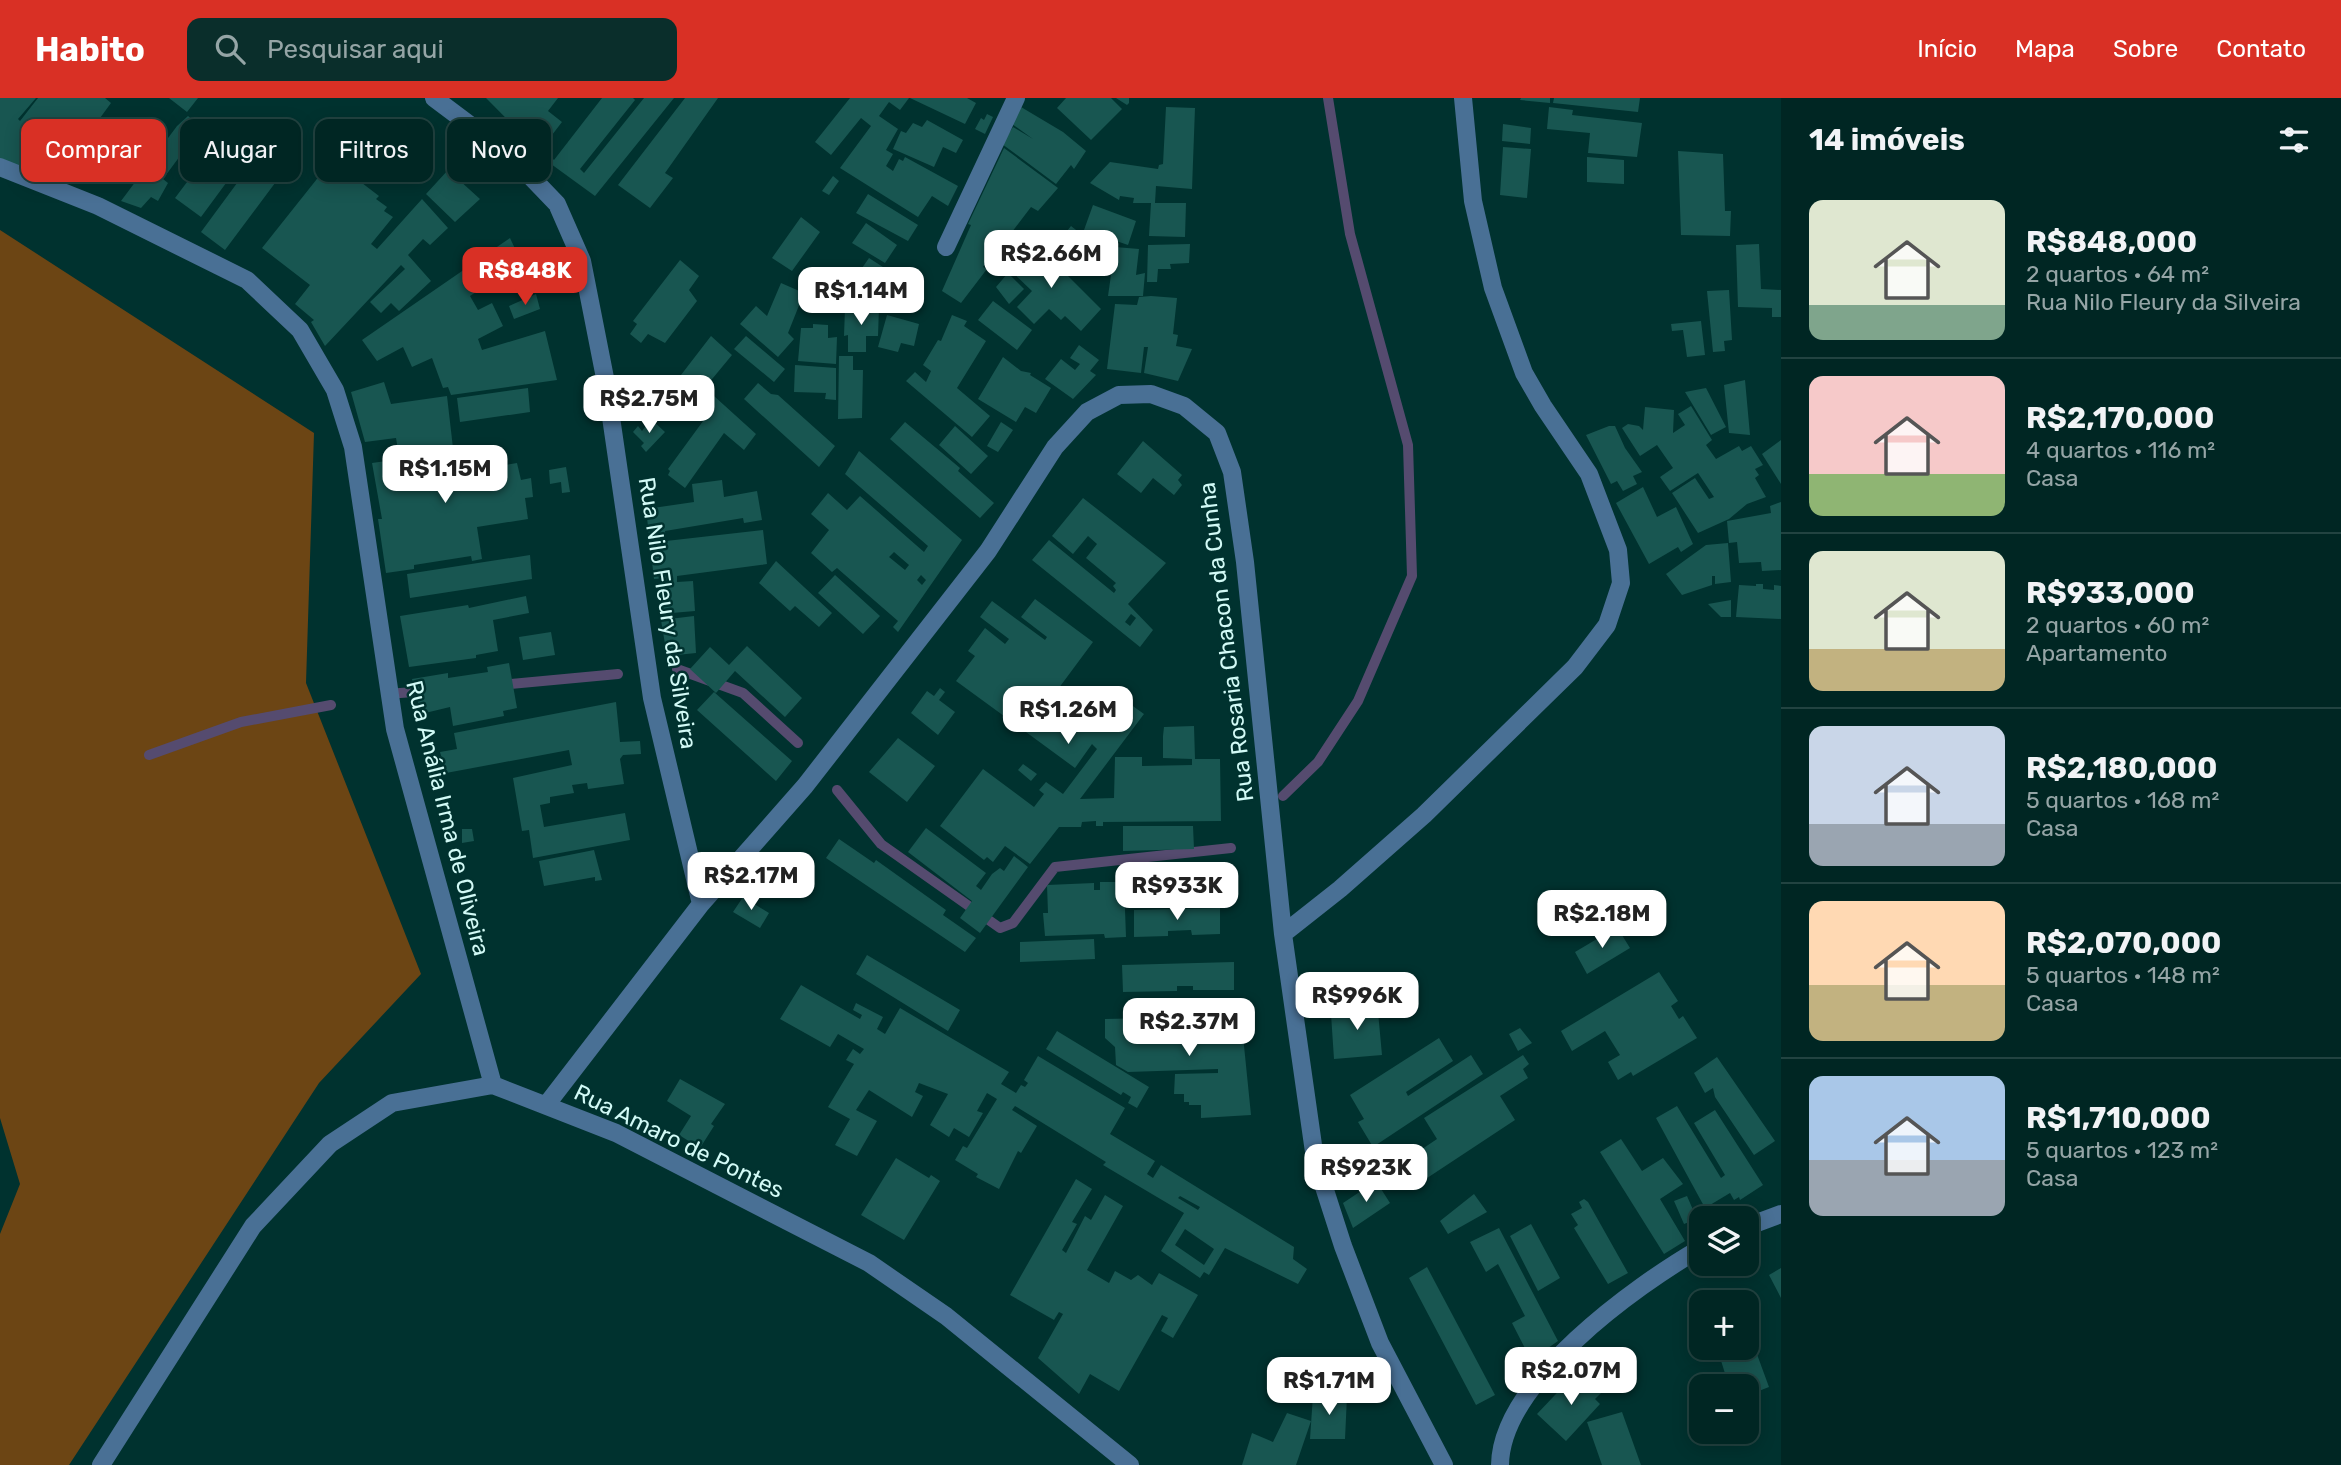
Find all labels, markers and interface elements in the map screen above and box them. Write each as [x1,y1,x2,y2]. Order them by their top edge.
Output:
search box [187,18,677,81]
text: Habito [35,30,145,69]
icon: search [211,30,249,68]
text: Pesquisar aqui [267,34,444,65]
text: Início [1917,35,1977,63]
text: Mapa [2015,35,2075,63]
text: Sobre [2113,35,2178,63]
text: Contato [2216,35,2306,63]
chip: Comprar [21,119,166,182]
chip: Alugar [180,119,301,182]
chip: Filtros [315,119,433,182]
chip: Novo [447,119,551,182]
icon: filters [2275,121,2313,159]
text: 14 imóveis [1809,122,1965,158]
text: R$848,000 [2026,224,2197,260]
icon: home [1865,228,1949,312]
pin: R$2.66M [986,230,1116,290]
text: R$2.66M [1000,239,1102,267]
pin: R$848K [468,248,582,307]
text: R$848K [478,256,572,284]
text: 2 quartos · 64 m² [2026,260,2209,288]
pin: R$1.14M [796,268,926,327]
text: R$1.14M [814,276,908,304]
text: Rua Nilo Fleury da Silveira [2026,288,2301,316]
pin: R$2.75M [584,376,714,435]
text: R$2.75M [599,384,699,412]
text: R$2,170,000 [2026,400,2214,436]
icon: home [1865,404,1949,488]
text: 4 quartos · 116 m² [2026,436,2215,464]
pin: R$1.15M [380,446,510,505]
text: R$1.15M [398,454,492,482]
text: Casa [2026,464,2078,492]
street label: Rua Nilo Fleury da Silveira [633,475,703,751]
street label: Rua Rosaria Chacon da Cunha [1192,481,1260,803]
text: R$933,000 [2026,575,2195,611]
icon: home [1865,579,1949,663]
text: 2 quartos · 60 m² [2026,611,2209,639]
text: Apartamento [2026,639,2168,667]
street label: Rua Anália Irma de Oliveira [400,677,496,959]
pin: R$1.26M [1003,686,1133,746]
text: R$1.26M [1019,695,1117,723]
text: R$2,180,000 [2026,750,2217,786]
icon: home [1865,754,1949,838]
text: 5 quartos · 168 m² [2026,786,2219,814]
text: Casa [2026,814,2078,842]
pin: R$2.17M [686,852,816,912]
text: R$2.17M [704,861,798,889]
pin: R$933K [1120,862,1234,922]
text: R$933K [1131,871,1223,899]
pin: R$2.18M [1537,890,1667,950]
text: R$2.18M [1553,899,1651,927]
text: R$2,070,000 [2026,925,2222,961]
icon: home [1865,929,1949,1013]
text: 5 quartos · 148 m² [2026,961,2220,989]
pin: R$996K [1300,972,1414,1032]
text: R$996K [1312,981,1402,1009]
text: Casa [2026,989,2078,1017]
pin: R$2.37M [1124,998,1254,1058]
text: R$2.37M [1139,1007,1239,1035]
street label: Rua Amaro de Pontes [570,1078,788,1204]
text: R$1,710,000 [2026,1100,2211,1136]
icon: home [1865,1104,1949,1188]
text: 5 quartos · 123 m² [2026,1136,2218,1164]
pin: R$923K [1309,1144,1423,1204]
text: R$923K [1320,1153,1412,1181]
text: Casa [2026,1164,2078,1192]
map controls [1689,1206,1759,1444]
button: layers [1689,1206,1759,1276]
button: + [1689,1290,1759,1360]
pin: R$2.07M [1506,1348,1636,1407]
text: R$2.07M [1521,1356,1621,1384]
pin: R$1.71M [1264,1358,1394,1417]
text: R$1.71M [1283,1366,1375,1394]
button: − [1689,1374,1759,1444]

